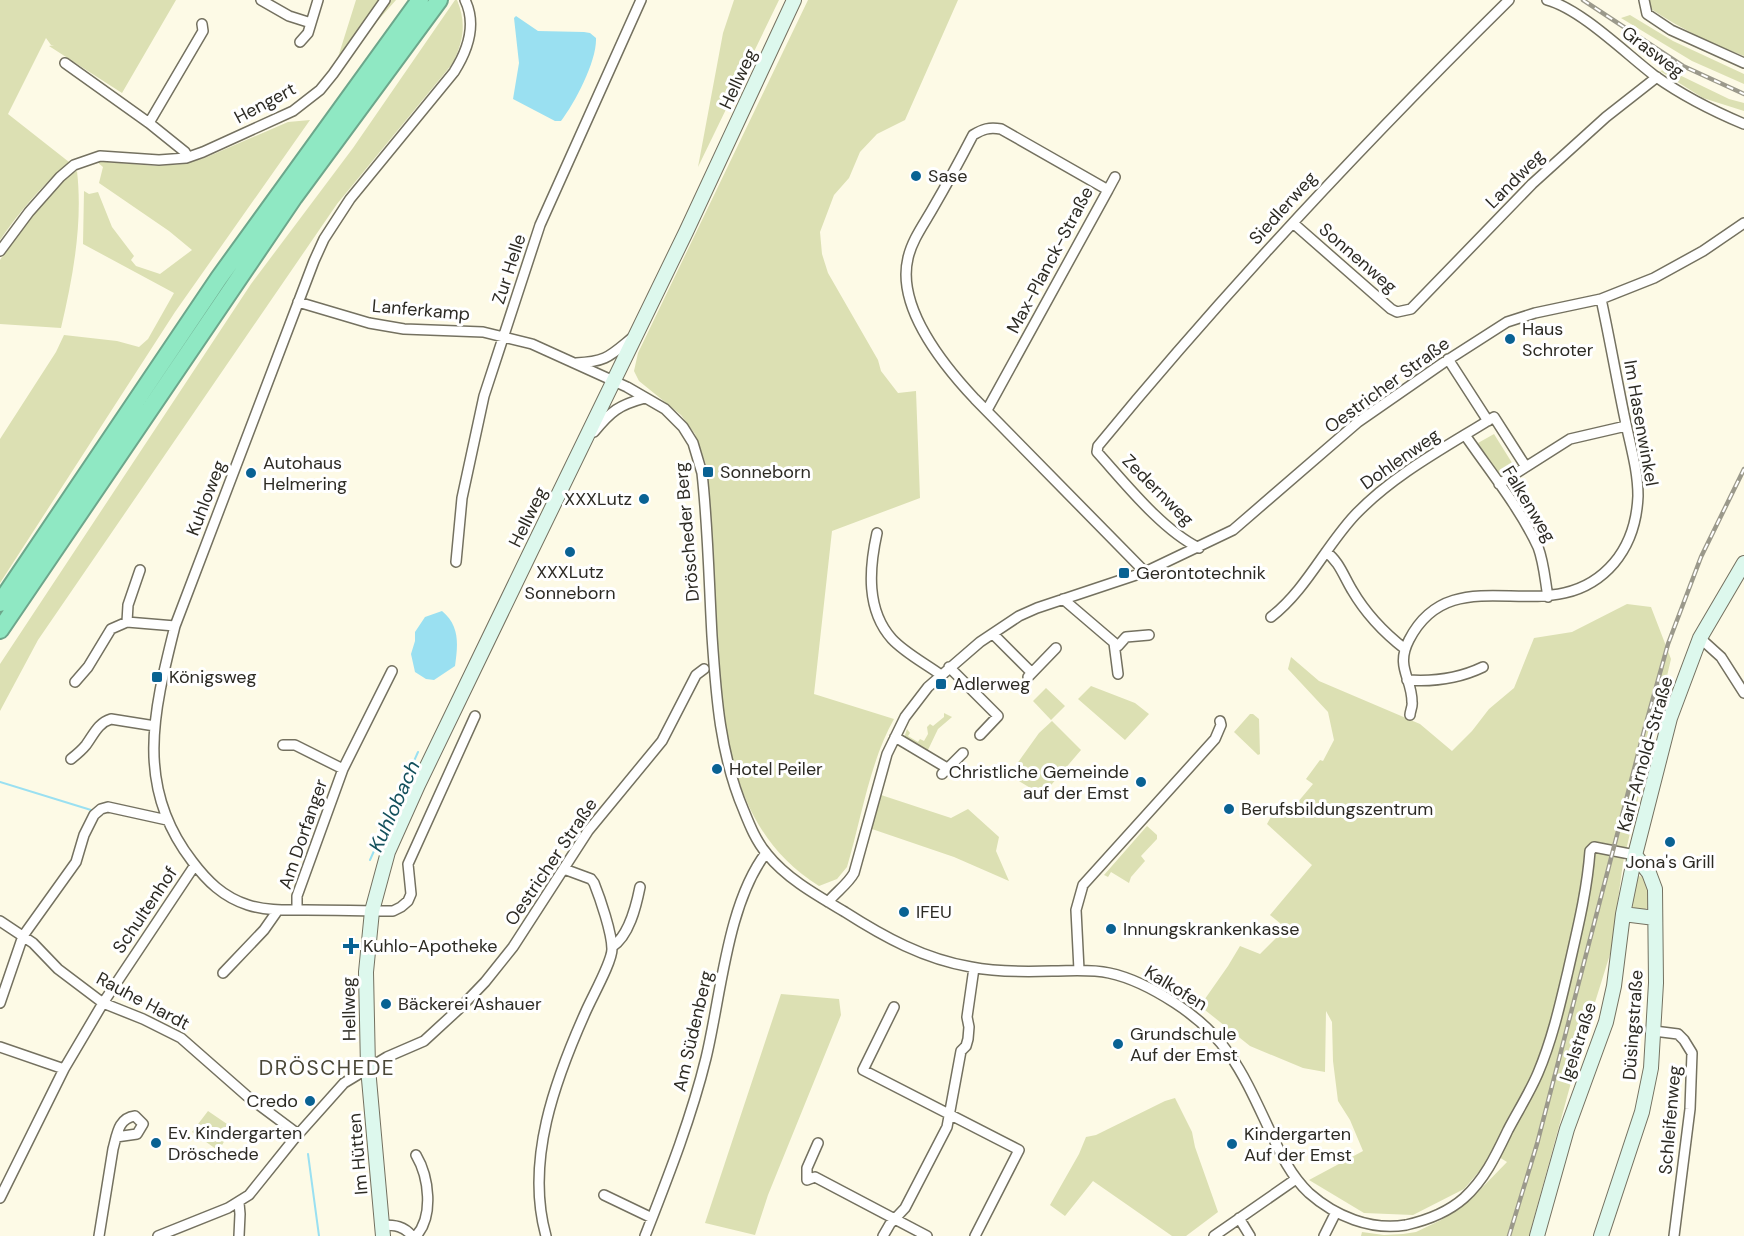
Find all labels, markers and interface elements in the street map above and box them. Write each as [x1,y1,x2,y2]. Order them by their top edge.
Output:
street label: Grasweg [1617,21,1689,83]
street label: Hellweg [714,45,762,113]
street label: Hengert [230,77,300,129]
street label: Landweg [1480,144,1550,214]
place label: Sase [928,164,968,188]
street label: Siedlerweg [1244,166,1322,250]
marker: Sase [909,169,923,183]
street label: Max-Planck-Straße [1001,182,1099,338]
street label: Sonnenweg [1314,217,1402,299]
street label: Zur Helle [486,231,532,307]
street label: Lanferkamp [371,294,471,326]
place label: Haus Schroter [1522,317,1594,362]
street label: Oestricher Straße [1320,332,1454,438]
marker: Haus Schroter [1503,332,1517,346]
street label: Im Hasenwinkel [1618,358,1664,488]
street label: Dohlenweg [1356,423,1444,495]
street label: Zedernweg [1117,449,1199,531]
place label: Autohaus Helmering [263,451,347,496]
street label: Kuhloweg [181,457,231,539]
place label: Sonneborn [720,460,811,484]
street label: Dröscheder Berg [669,461,705,603]
street label: Falkenweg [1497,461,1561,547]
marker: Sonneborn [701,465,715,479]
marker: Autohaus Helmering [244,466,258,480]
street label: Hellweg [503,483,553,551]
place label: XXXLutz [564,487,632,511]
marker: XXXLutz [637,492,651,506]
marker: XXXLutz Sonneborn [563,545,577,559]
place label: XXXLutz Sonneborn [525,560,615,605]
place label: Gerontotechnik [1136,561,1266,585]
marker: Gerontotechnik [1117,566,1131,580]
place label: Königsweg [169,665,257,689]
marker: Königsweg [150,670,164,684]
place label: Adlerweg [953,672,1030,696]
street label: Karl-Arnold-Straße [1611,674,1679,834]
marker: Adlerweg [934,677,948,691]
water label: Kuhlobach [362,756,426,856]
place label: Hotel Peiler [729,757,823,781]
place label: Christliche Gemeinde auf der Emst [949,760,1129,805]
marker: Hotel Peiler [710,762,724,776]
street label: Am Dorfanger [273,775,333,892]
marker: Christliche Gemeinde auf der Emst [1134,775,1148,789]
street label: Oestricher Straße [499,794,603,930]
place label: Berufsbildungszentrum [1241,797,1433,821]
marker: Berufsbildungszentrum [1222,802,1236,816]
marker: Jona's Grill [1663,835,1677,849]
place label: Jona's Grill [1625,850,1715,874]
street label: Schultenhof [107,862,183,958]
place label: IFEU [916,900,952,924]
marker: IFEU [897,905,911,919]
place label: Innungskrankenkasse [1123,917,1300,941]
marker: Innungskrankenkasse [1104,922,1118,936]
place label: Kuhlo-Apotheke [363,934,498,958]
marker: Kuhlo-Apotheke [344,939,358,953]
street label: Kalkofen [1140,960,1212,1016]
street label: Rauhe Hardt [92,966,194,1036]
street label: Am Südenberg [667,968,719,1094]
street label: Düsingstraße [1617,969,1649,1081]
street label: Hellweg [336,977,362,1041]
place label: Bäckerei Ashauer [398,992,542,1016]
marker: Bäckerei Ashauer [379,997,393,1011]
street label: Igelstraße [1554,999,1602,1085]
place label: Grundschule Auf der Emst [1130,1022,1238,1067]
marker: Grundschule Auf der Emst [1111,1037,1125,1051]
district label: DRÖSCHEDE [259,1054,395,1082]
street label: Schleifenweg [1653,1064,1687,1176]
place label: Credo [247,1089,298,1113]
marker: Credo [303,1094,317,1108]
street label: Im Hütten [342,1112,374,1196]
place label: Ev. Kindergarten Dröschede [168,1121,302,1166]
place label: Kindergarten Auf der Emst [1244,1122,1352,1167]
marker: Ev. Kindergarten Dröschede [149,1136,163,1150]
marker: Kindergarten Auf der Emst [1225,1137,1239,1151]

